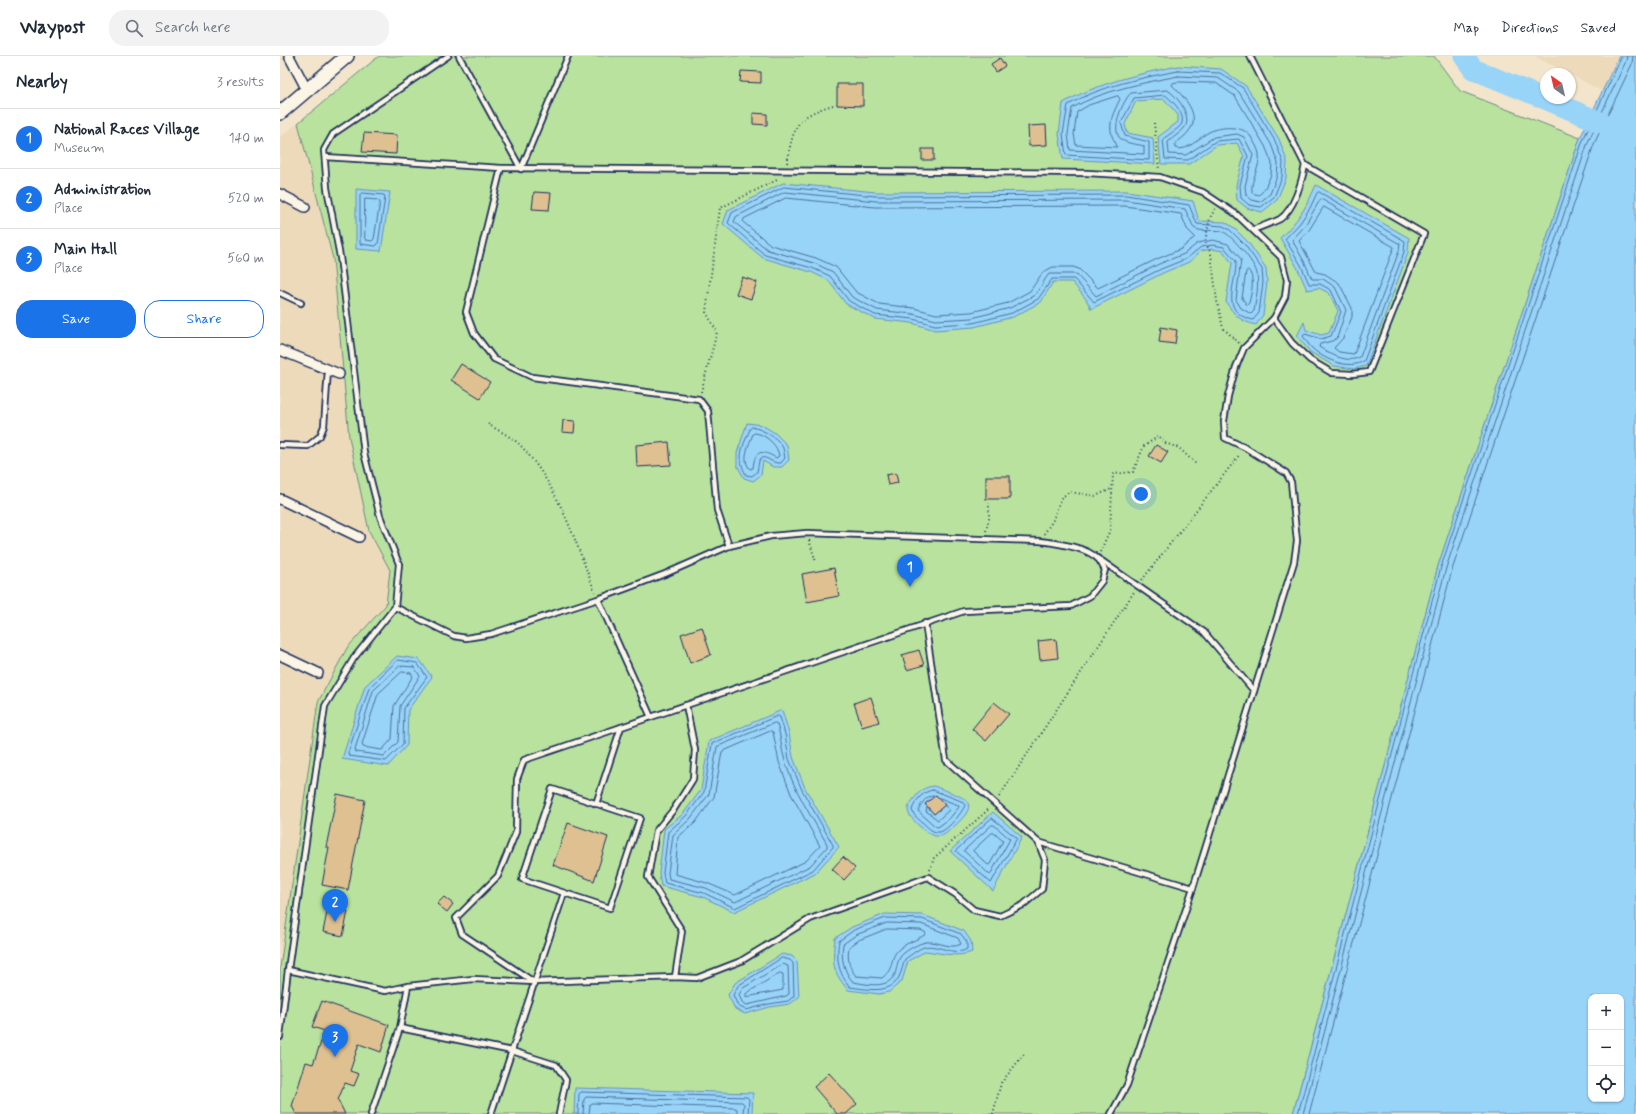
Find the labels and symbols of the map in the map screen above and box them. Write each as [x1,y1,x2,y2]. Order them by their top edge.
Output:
north arrow [1540,68,1576,104]
your location [1131,484,1151,504]
pin: 1 [897,554,923,587]
pin: 2 [322,889,348,922]
pin: 3 [322,1024,348,1057]

